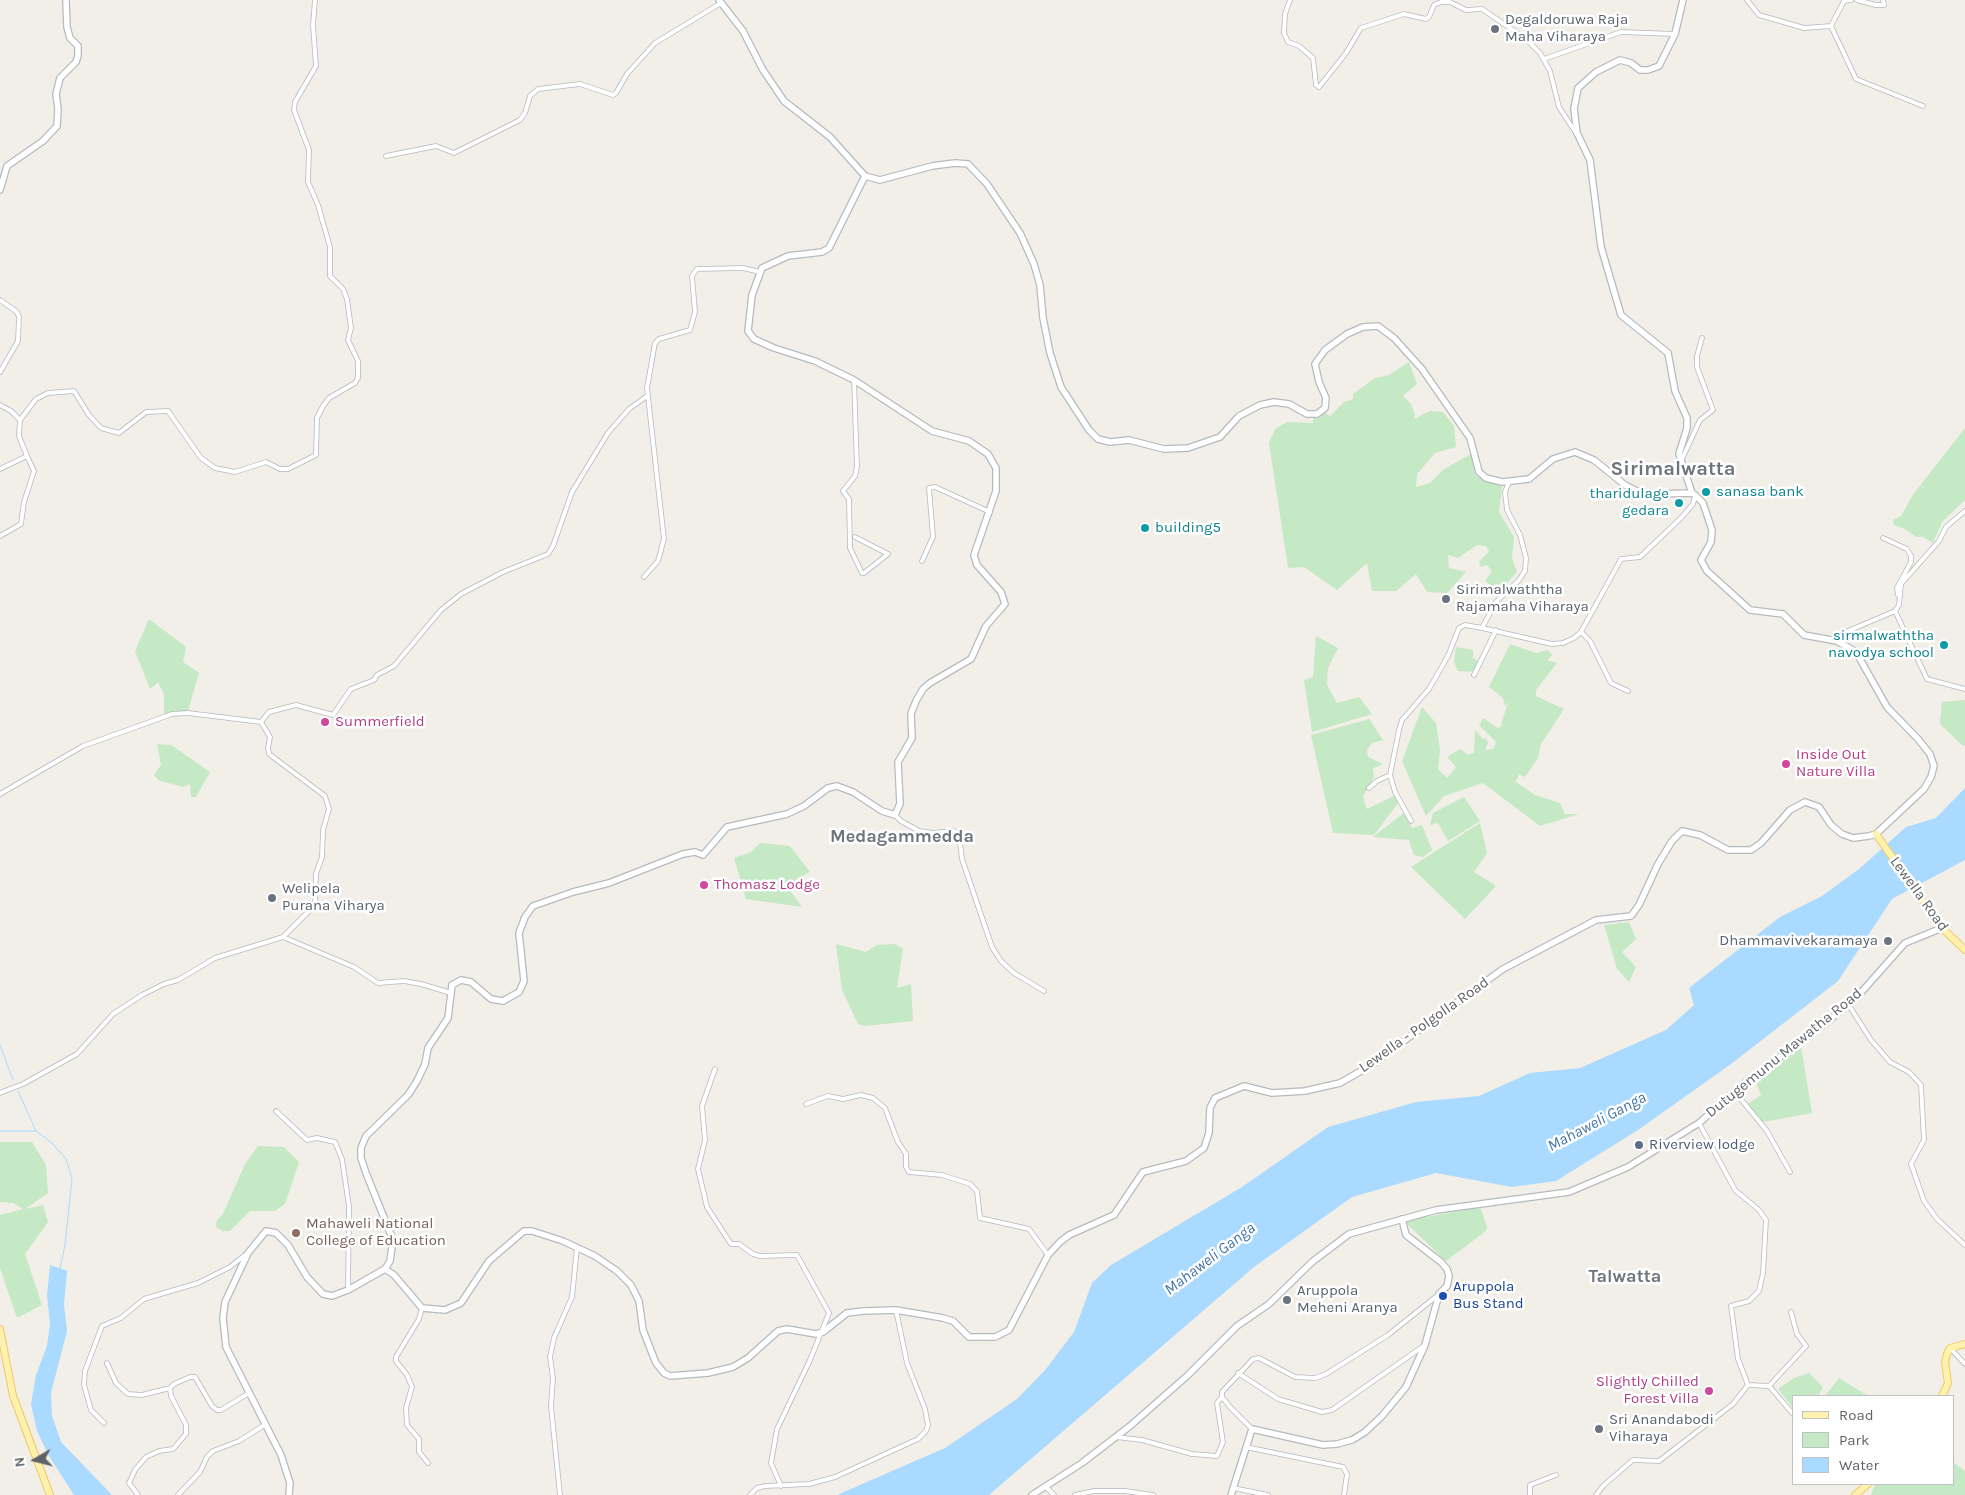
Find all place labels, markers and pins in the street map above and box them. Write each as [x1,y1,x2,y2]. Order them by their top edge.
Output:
place label: Degaldoruwa Raja Maha Viharaya [1505,11,1628,46]
marker: Degaldoruwa Raja Maha Viharaya [1489,23,1501,35]
place label: sanasa bank [1716,483,1804,501]
place label: tharidulage gedara [1590,485,1669,520]
marker: sanasa bank [1700,486,1712,498]
marker: tharidulage gedara [1673,497,1685,509]
place label: building5 [1155,519,1221,537]
marker: building5 [1139,522,1151,534]
place label: Sirimalwaththa Rajamaha Viharaya [1456,581,1589,616]
marker: Sirimalwaththa Rajamaha Viharaya [1440,593,1452,605]
place label: sirmalwaththa navodya school [1828,627,1934,662]
marker: sirmalwaththa navodya school [1938,639,1950,651]
place label: Summerfield [335,713,425,731]
marker: Summerfield [319,716,331,728]
place label: Inside Out Nature Villa [1796,746,1875,781]
marker: Inside Out Nature Villa [1780,758,1792,770]
place label: Thomasz Lodge [714,876,820,894]
marker: Thomasz Lodge [698,879,710,891]
place label: Welipela Purana Viharya [282,880,385,915]
marker: Welipela Purana Viharya [266,892,278,904]
place label: Dhammavivekaramaya [1719,932,1878,950]
marker: Dhammavivekaramaya [1882,935,1894,947]
place label: Riverview lodge [1649,1136,1755,1154]
marker: Riverview lodge [1633,1139,1645,1151]
place label: Mahaweli National College of Education [306,1215,446,1250]
marker: Mahaweli National College of Education [290,1227,302,1239]
place label: Aruppola Bus Stand [1453,1278,1524,1313]
place label: Aruppola Meheni Aranya [1297,1282,1398,1317]
marker: Aruppola Bus Stand [1437,1290,1449,1302]
marker: Aruppola Meheni Aranya [1281,1294,1293,1306]
place label: Slightly Chilled Forest Villa [1596,1373,1699,1408]
marker: Slightly Chilled Forest Villa [1703,1385,1715,1397]
place label: Sri Anandabodi Viharaya [1609,1411,1714,1446]
marker: Sri Anandabodi Viharaya [1593,1423,1605,1435]

